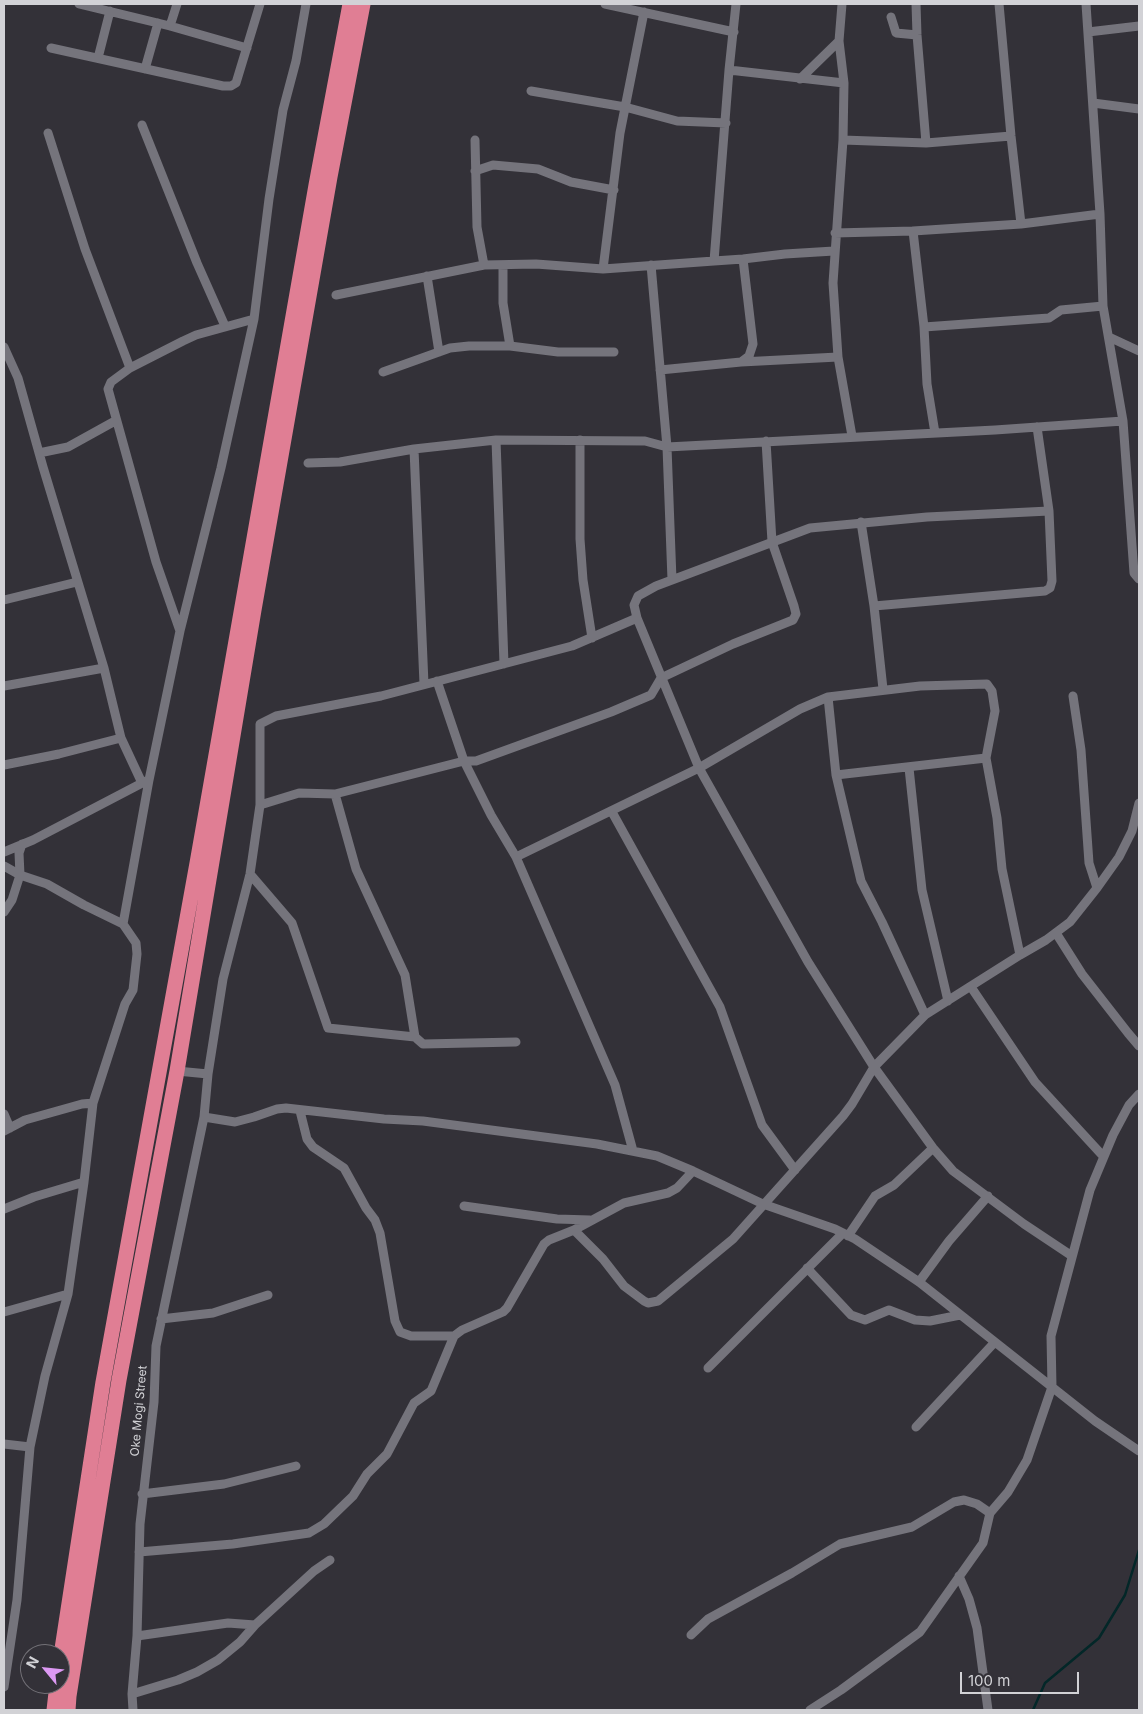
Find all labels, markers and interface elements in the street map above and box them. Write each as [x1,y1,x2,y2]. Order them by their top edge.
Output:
street label: Oke Mogi Street [128,1365,150,1457]
north arrow [20,1644,70,1694]
text: N [22,1653,42,1671]
scale bar [963,1662,1082,1694]
text: 100 m [968,1671,1010,1690]

